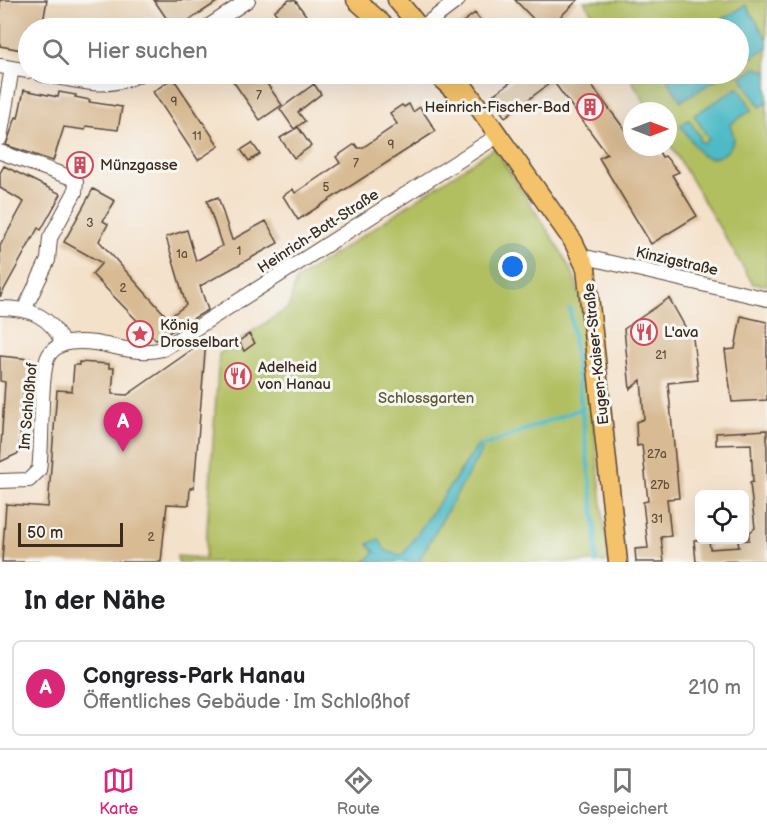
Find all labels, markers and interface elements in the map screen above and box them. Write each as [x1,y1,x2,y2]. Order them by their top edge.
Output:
search box [18,18,749,84]
icon: search [39,35,72,68]
text: Hier suchen [87,38,208,65]
house number: 7 [256,88,262,103]
building icon: Heinrich-Fischer-Bad [575,92,605,122]
house number: 9 [171,95,178,110]
place label: Heinrich-Fischer-Bad [425,98,570,117]
north arrow [623,102,677,156]
house number: 11 [192,129,202,144]
house number: 9 [388,138,395,153]
building icon: Münzgasse [65,150,95,180]
place label: Münzgasse [100,156,178,175]
house number: 7 [353,156,359,171]
house number: 5 [323,180,330,195]
street label: Heinrich-Bott-Straße [254,185,382,278]
house number: 3 [86,216,94,231]
street label: Kinzigstraße [634,243,720,280]
house number: 1 [237,244,241,259]
house number: 1a [176,247,188,262]
your location [498,252,527,281]
house number: 2 [119,281,127,296]
street label: Eugen-Kaiser-Straße [580,282,613,426]
place label: König Drosselbart [160,316,239,352]
restaurant icon: L'ava [629,317,659,347]
place icon: König Drosselbart [125,319,155,349]
place label: L'ava [664,323,699,342]
house number: 21 [655,348,667,363]
place label: Adelheid von Hanau [257,358,331,394]
street label: Im Schloßhof [15,361,42,451]
restaurant icon: Adelheid von Hanau [223,361,253,391]
park label: Schlossgarten [378,389,474,408]
pin: A [104,402,142,452]
house number: 27a [647,447,667,462]
house number: 27b [650,478,670,493]
map controls [695,490,749,544]
button: locate [695,490,749,544]
house number: 31 [651,512,663,527]
scale bar [18,520,123,548]
text: 50 m [27,524,63,543]
house number: 2 [147,530,155,545]
text: In der Nähe [24,586,166,617]
text: Congress-Park Hanau [83,663,305,690]
text: A [39,676,52,700]
text: 210 m [688,676,741,700]
text: Öffentliches Gebäude · Im Schloßhof [83,690,410,714]
tab: Karte [99,764,138,819]
tab: Route [337,764,380,819]
tab: Gespeichert [578,764,668,819]

